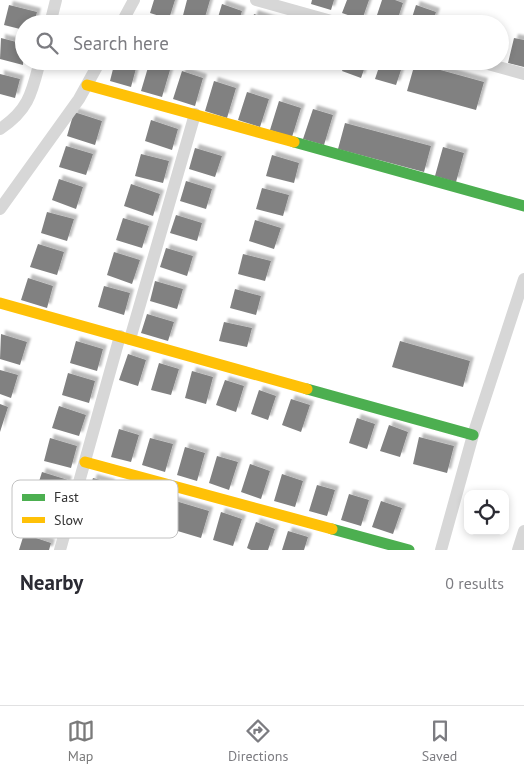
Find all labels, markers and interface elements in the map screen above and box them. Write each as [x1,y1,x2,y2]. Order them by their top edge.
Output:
search box [15,15,509,70]
icon: search [33,29,61,57]
text: Search here [73,31,169,55]
legend [12,480,178,538]
text: Fast [54,488,79,506]
map controls [464,490,509,535]
button: locate [464,490,509,535]
text: Slow [54,511,84,529]
text: Nearby [20,569,83,596]
text: 0 results [445,573,504,593]
tab: Map [67,717,95,765]
tab: Directions [228,717,288,765]
tab: Saved [422,717,457,765]

